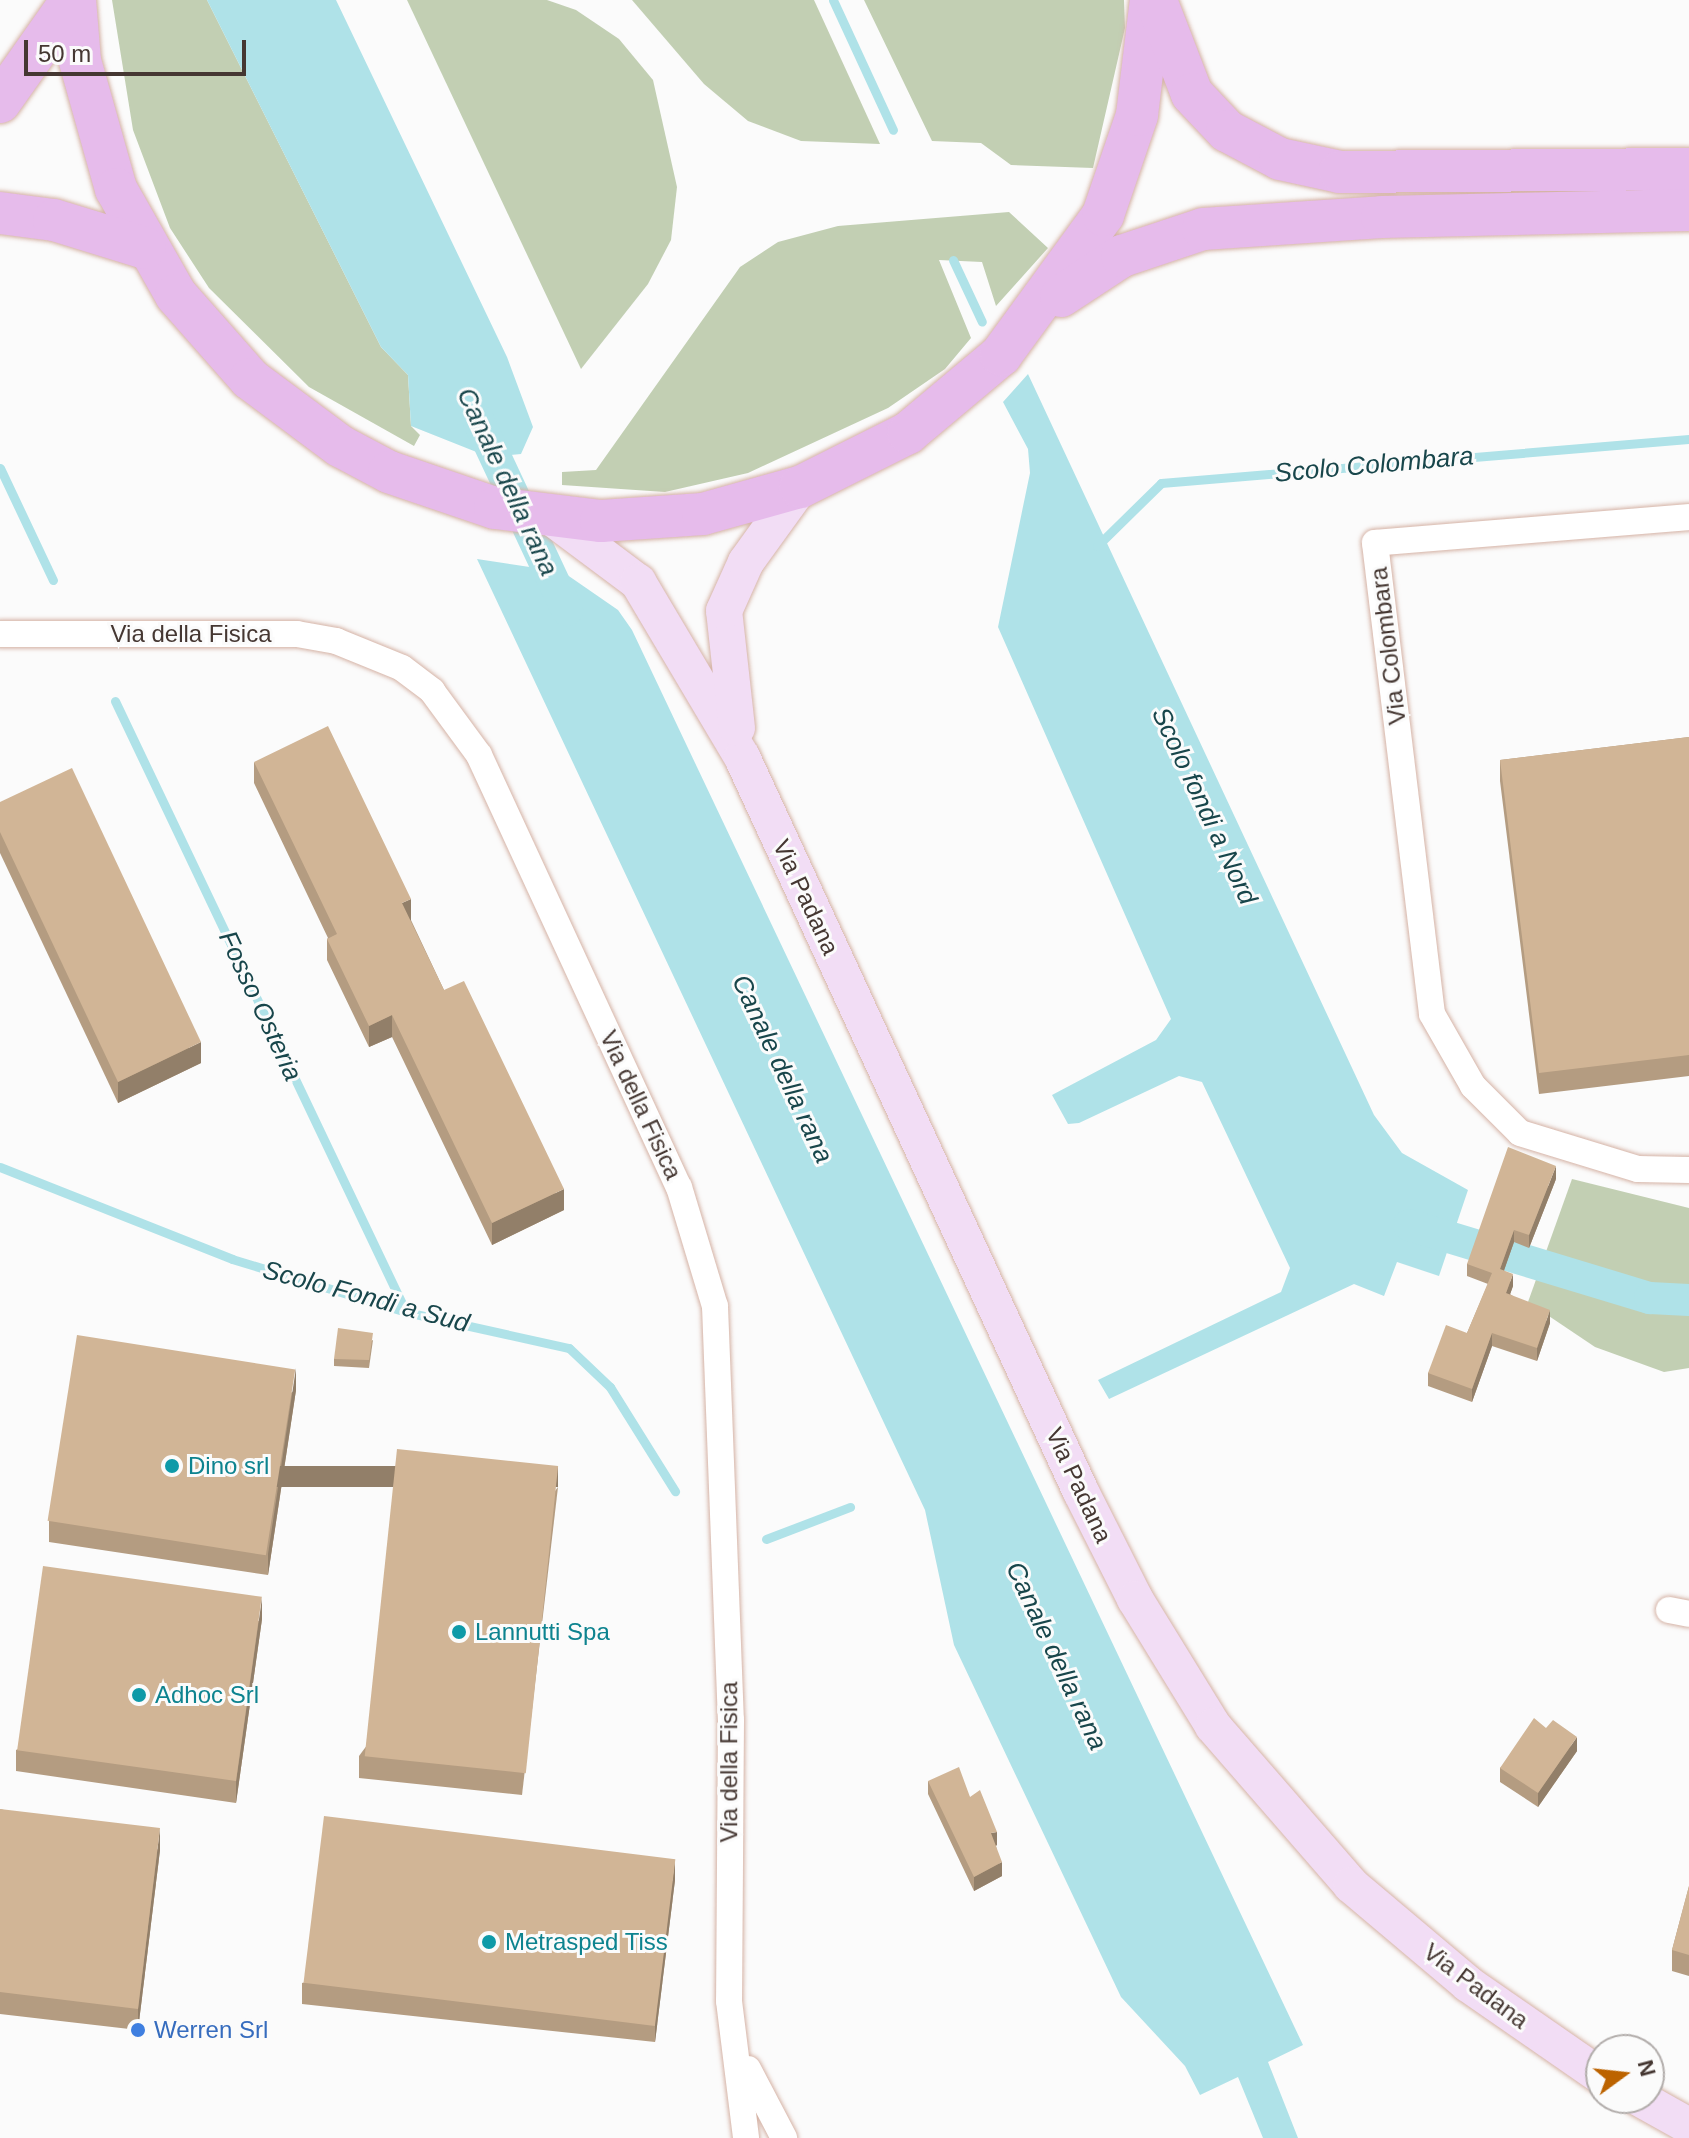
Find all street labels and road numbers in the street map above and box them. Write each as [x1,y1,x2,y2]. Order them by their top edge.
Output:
street label: Via Colombara [1364,566,1412,726]
street label: Via della Fisica [111,620,271,648]
street label: Via Padana [767,835,845,959]
street label: Via della Fisica [594,1026,688,1184]
street label: Via Padana [1040,1423,1118,1547]
street label: Via della Fisica [715,1682,743,1842]
street label: Via Padana [1418,1937,1534,2035]

